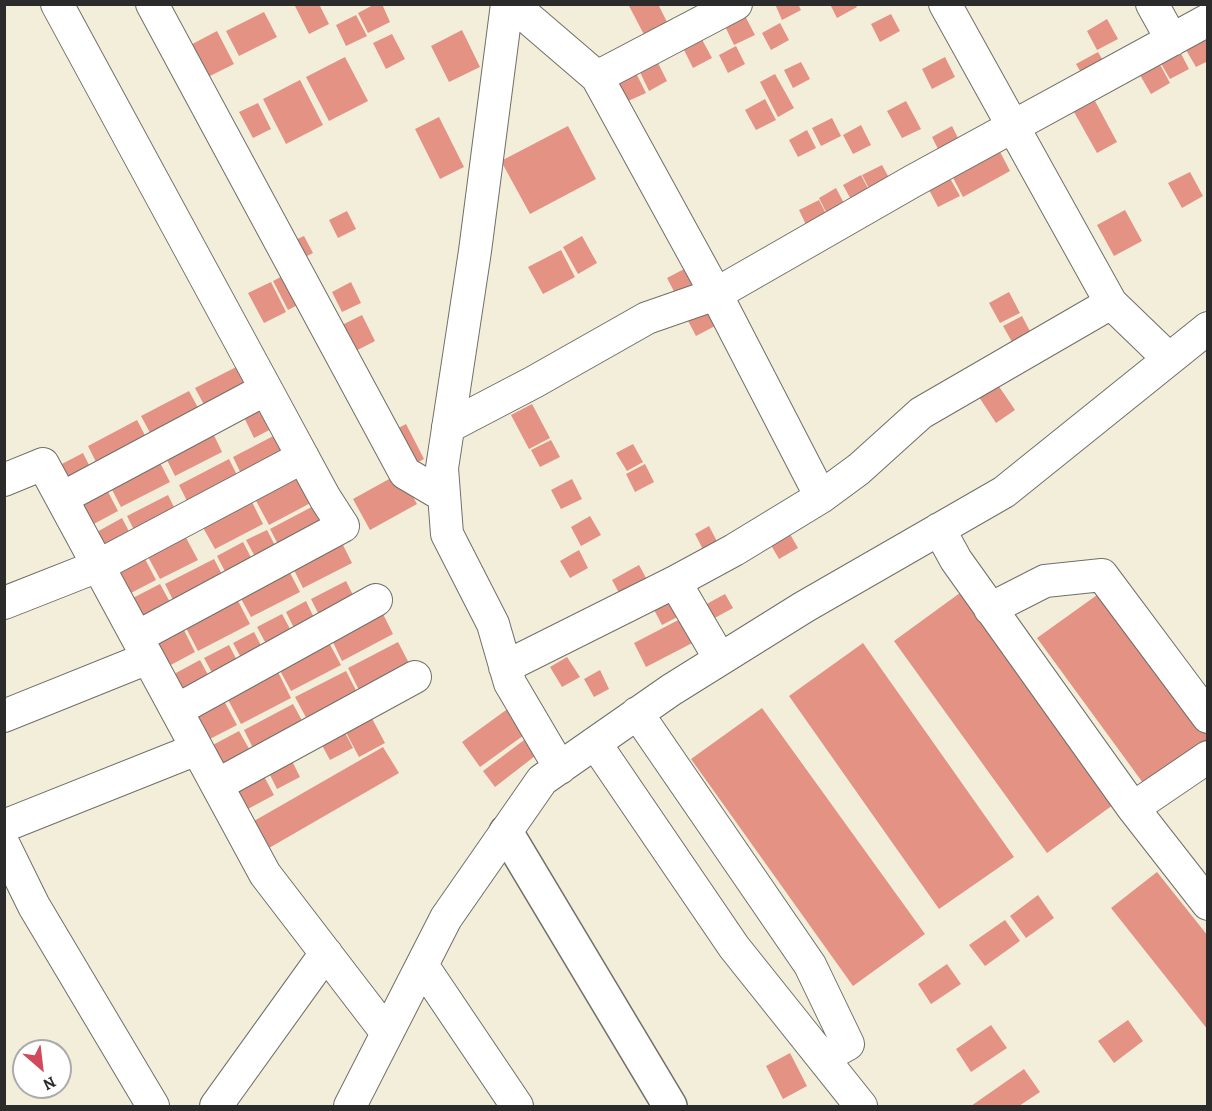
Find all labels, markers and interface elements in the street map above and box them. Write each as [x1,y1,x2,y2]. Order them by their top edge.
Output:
north arrow [12,1039,72,1099]
text: N [39,1071,60,1096]

